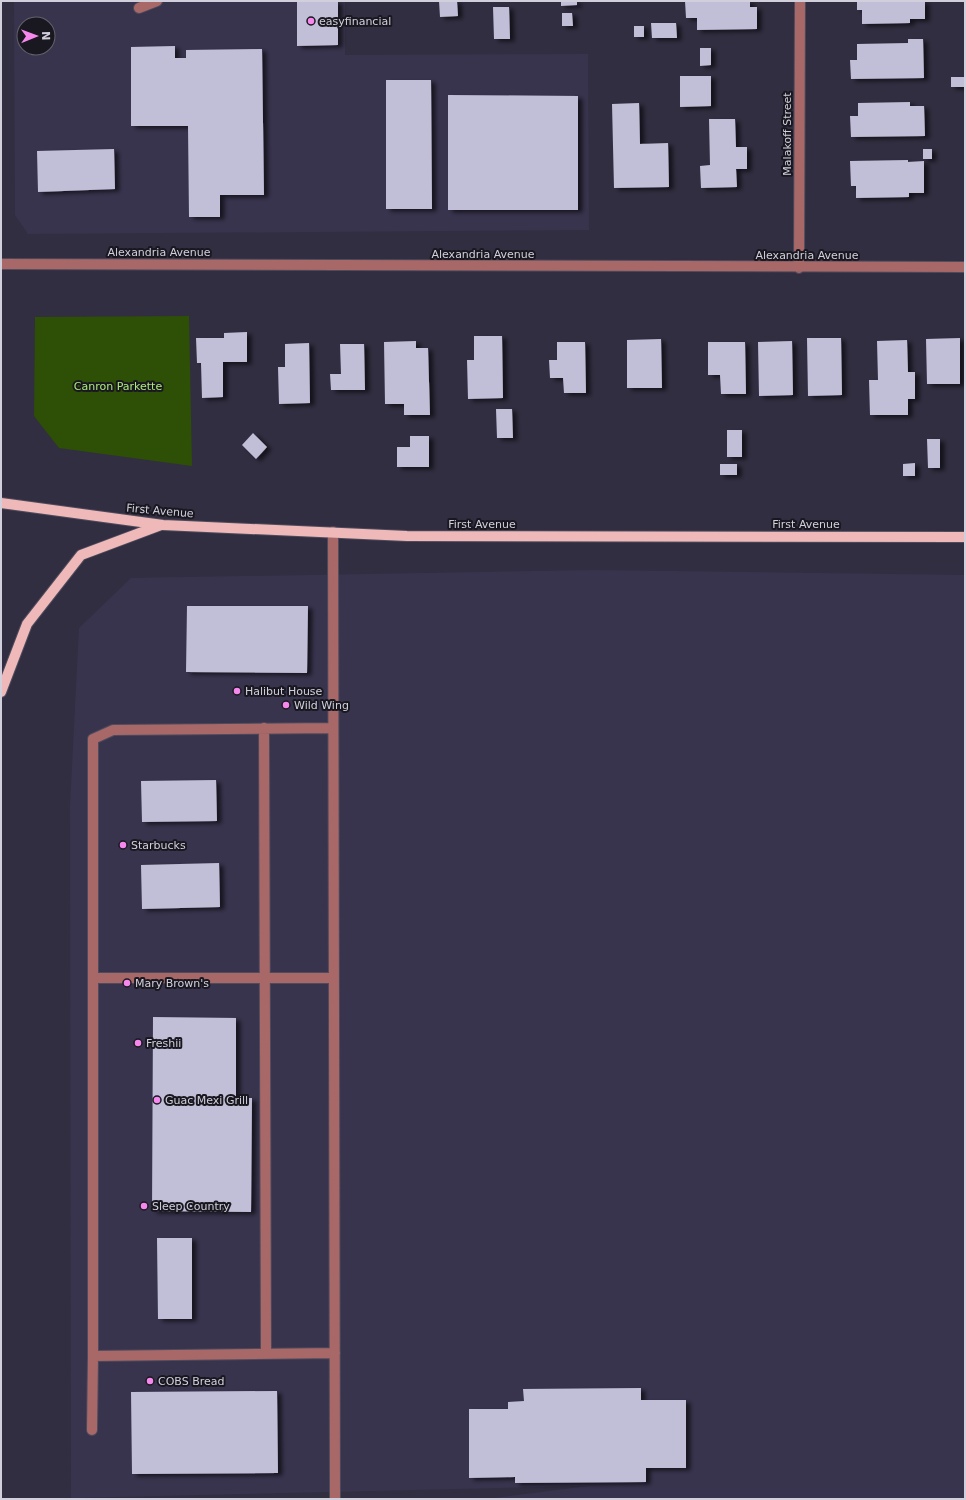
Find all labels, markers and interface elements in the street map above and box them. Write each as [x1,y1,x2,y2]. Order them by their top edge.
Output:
place label: easyfinancial [319,15,391,28]
north arrow [16,16,56,56]
marker: easyfinancial [306,16,316,26]
text: N [39,31,52,41]
street label: Malakoff Street [781,92,794,176]
street label: Alexandria Avenue [107,246,211,259]
street label: Alexandria Avenue [431,248,535,261]
street label: Alexandria Avenue [755,249,859,262]
park label: Canron Parkette [74,380,162,393]
street label: First Avenue [126,502,194,520]
street label: First Avenue [448,518,516,531]
street label: First Avenue [772,518,840,531]
place label: Halibut House [245,685,323,698]
marker: Halibut House [232,686,242,696]
place label: Wild Wing [294,699,349,712]
marker: Wild Wing [281,700,291,710]
place label: Starbucks [131,839,186,852]
marker: Starbucks [118,840,128,850]
place label: Mary Brown's [135,977,209,990]
marker: Mary Brown's [122,978,132,988]
place label: Freshii [146,1037,181,1050]
marker: Freshii [133,1038,143,1048]
place label: Guac Mexi Grill [165,1094,248,1107]
marker: Guac Mexi Grill [152,1095,162,1105]
place label: Sleep Country [152,1200,230,1213]
marker: Sleep Country [139,1201,149,1211]
place label: COBS Bread [158,1375,225,1388]
marker: COBS Bread [145,1376,155,1386]

